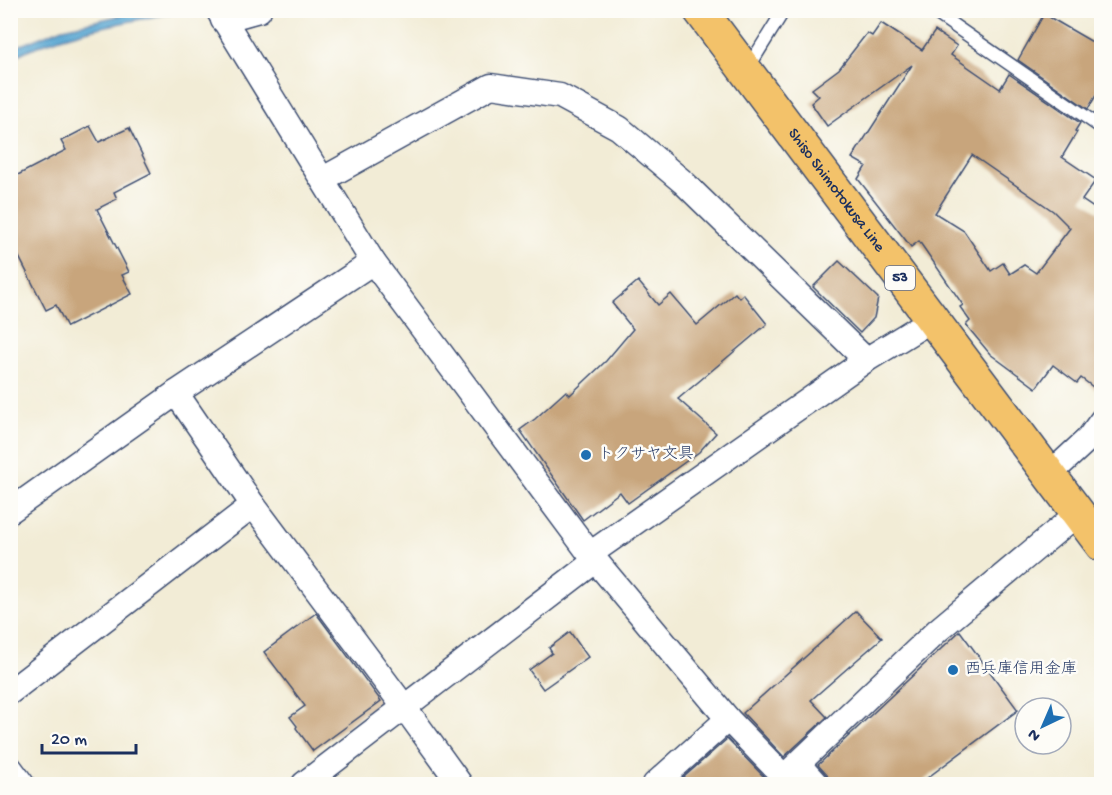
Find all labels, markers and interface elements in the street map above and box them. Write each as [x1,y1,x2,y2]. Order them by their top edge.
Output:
street label: Shiso Shimotokusa Line [783,125,889,257]
road number: 53 [885,266,915,290]
place label: トクサヤ文具 [598,445,694,465]
marker: トクサヤ文具 [579,448,593,462]
place label: 西兵庫信用金庫 [965,659,1077,680]
marker: 西兵庫信用金庫 [946,663,960,677]
north arrow [1013,696,1073,756]
scale bar [42,717,136,755]
text: N [1024,723,1045,745]
text: 20 m [51,730,87,751]

